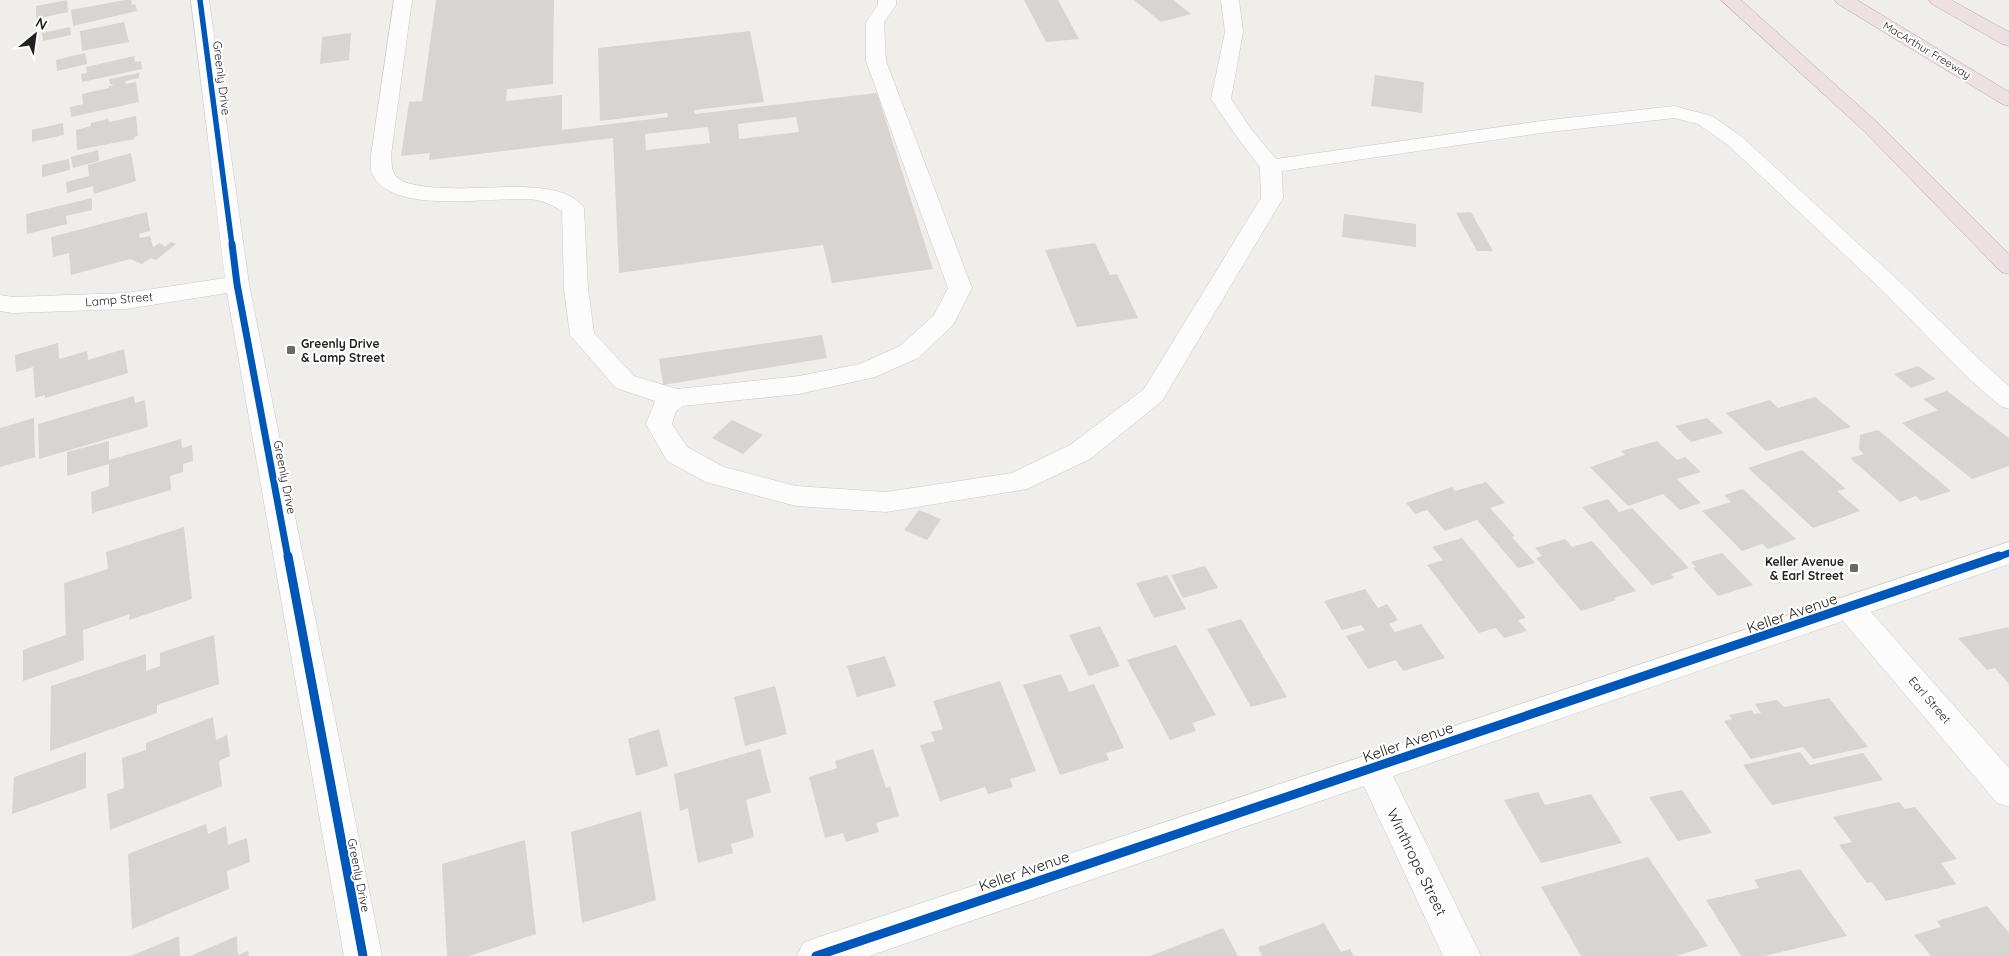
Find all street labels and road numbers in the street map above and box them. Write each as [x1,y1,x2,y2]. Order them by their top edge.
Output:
street label: MacArthur Freeway [1881,18,1973,82]
street label: Greenly Drive [210,40,234,116]
street label: Lamp Street [84,289,154,309]
street label: Greenly Drive [271,439,300,515]
street label: Keller Avenue [1744,589,1840,637]
street label: Earl Street [1905,673,1955,727]
street label: Keller Avenue [1360,718,1456,766]
street label: Winthrope Street [1383,805,1451,919]
street label: Greenly Drive [345,837,374,913]
street label: Keller Avenue [976,847,1072,895]

